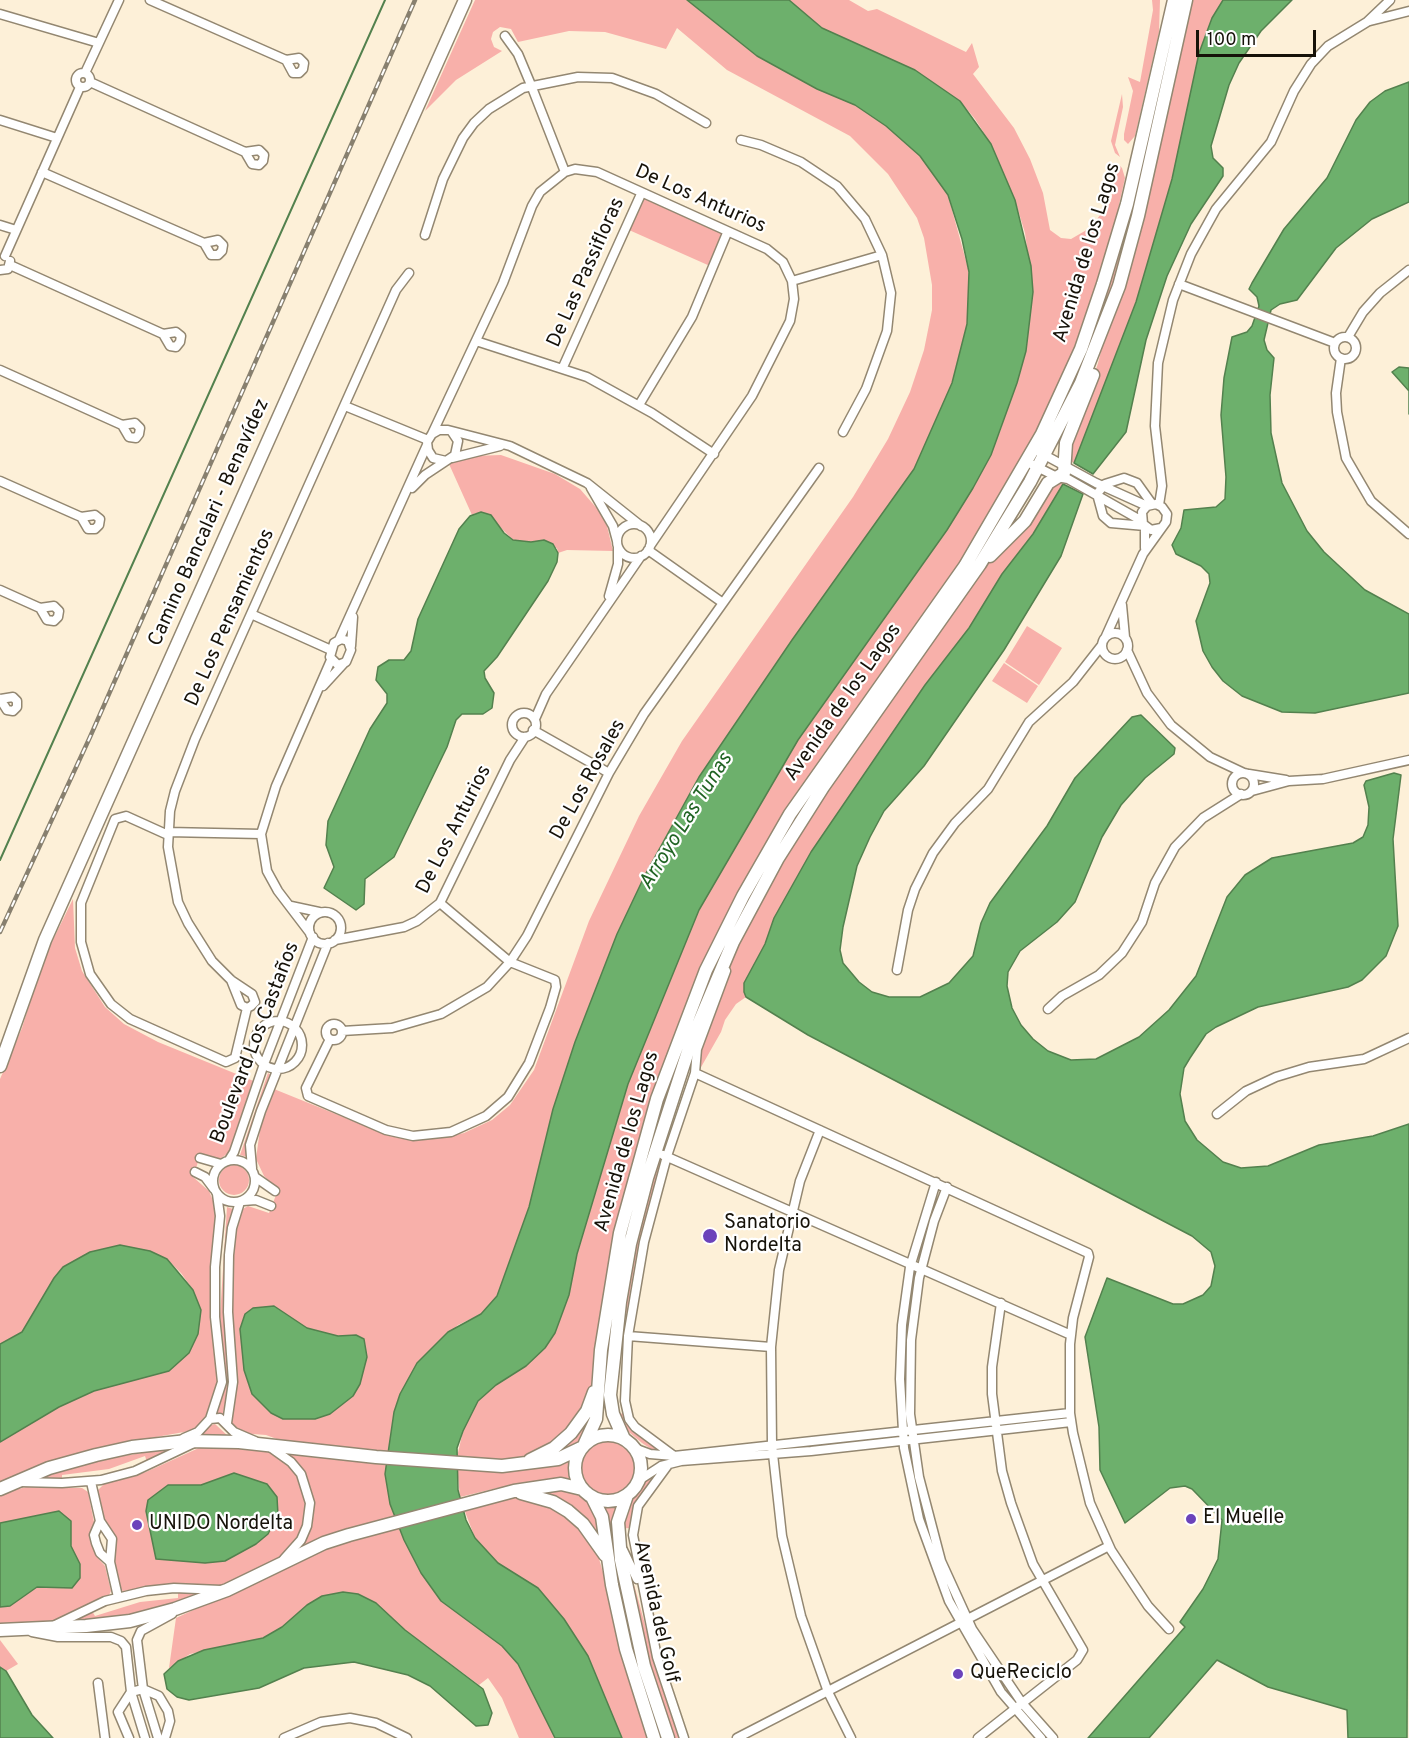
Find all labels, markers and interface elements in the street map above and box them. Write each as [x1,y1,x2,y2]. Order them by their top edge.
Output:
scale bar [1199,18,1319,56]
text: 100 m [1207,29,1256,52]
street label: De Los Anturios [631,160,769,240]
street label: Avenida de los Lagos [1049,160,1127,346]
street label: De Las Passifloras [543,194,631,352]
street label: Camino Bancalari - Benavídez [144,395,276,651]
street label: De Los Pensamientos [181,526,281,710]
street label: Avenida de los Lagos [781,620,907,786]
street label: De Los Rosales [546,716,632,844]
water label: Arroyo Las Tunas [635,749,739,895]
street label: De Los Anturios [412,762,498,898]
street label: Boulevard Los Castaños [206,939,306,1147]
street label: Avenida de los Lagos [591,1049,665,1235]
place label: Sanatorio Nordelta [724,1212,811,1259]
marker: Sanatorio Nordelta [701,1227,719,1245]
place label: El Muelle [1203,1507,1284,1531]
marker: El Muelle [1184,1512,1198,1526]
place label: UNIDO Nordelta [149,1513,293,1537]
marker: UNIDO Nordelta [130,1518,144,1532]
street label: Avenida del Golf [627,1539,683,1685]
place label: QueReciclo [970,1662,1072,1686]
marker: QueReciclo [951,1667,965,1681]

